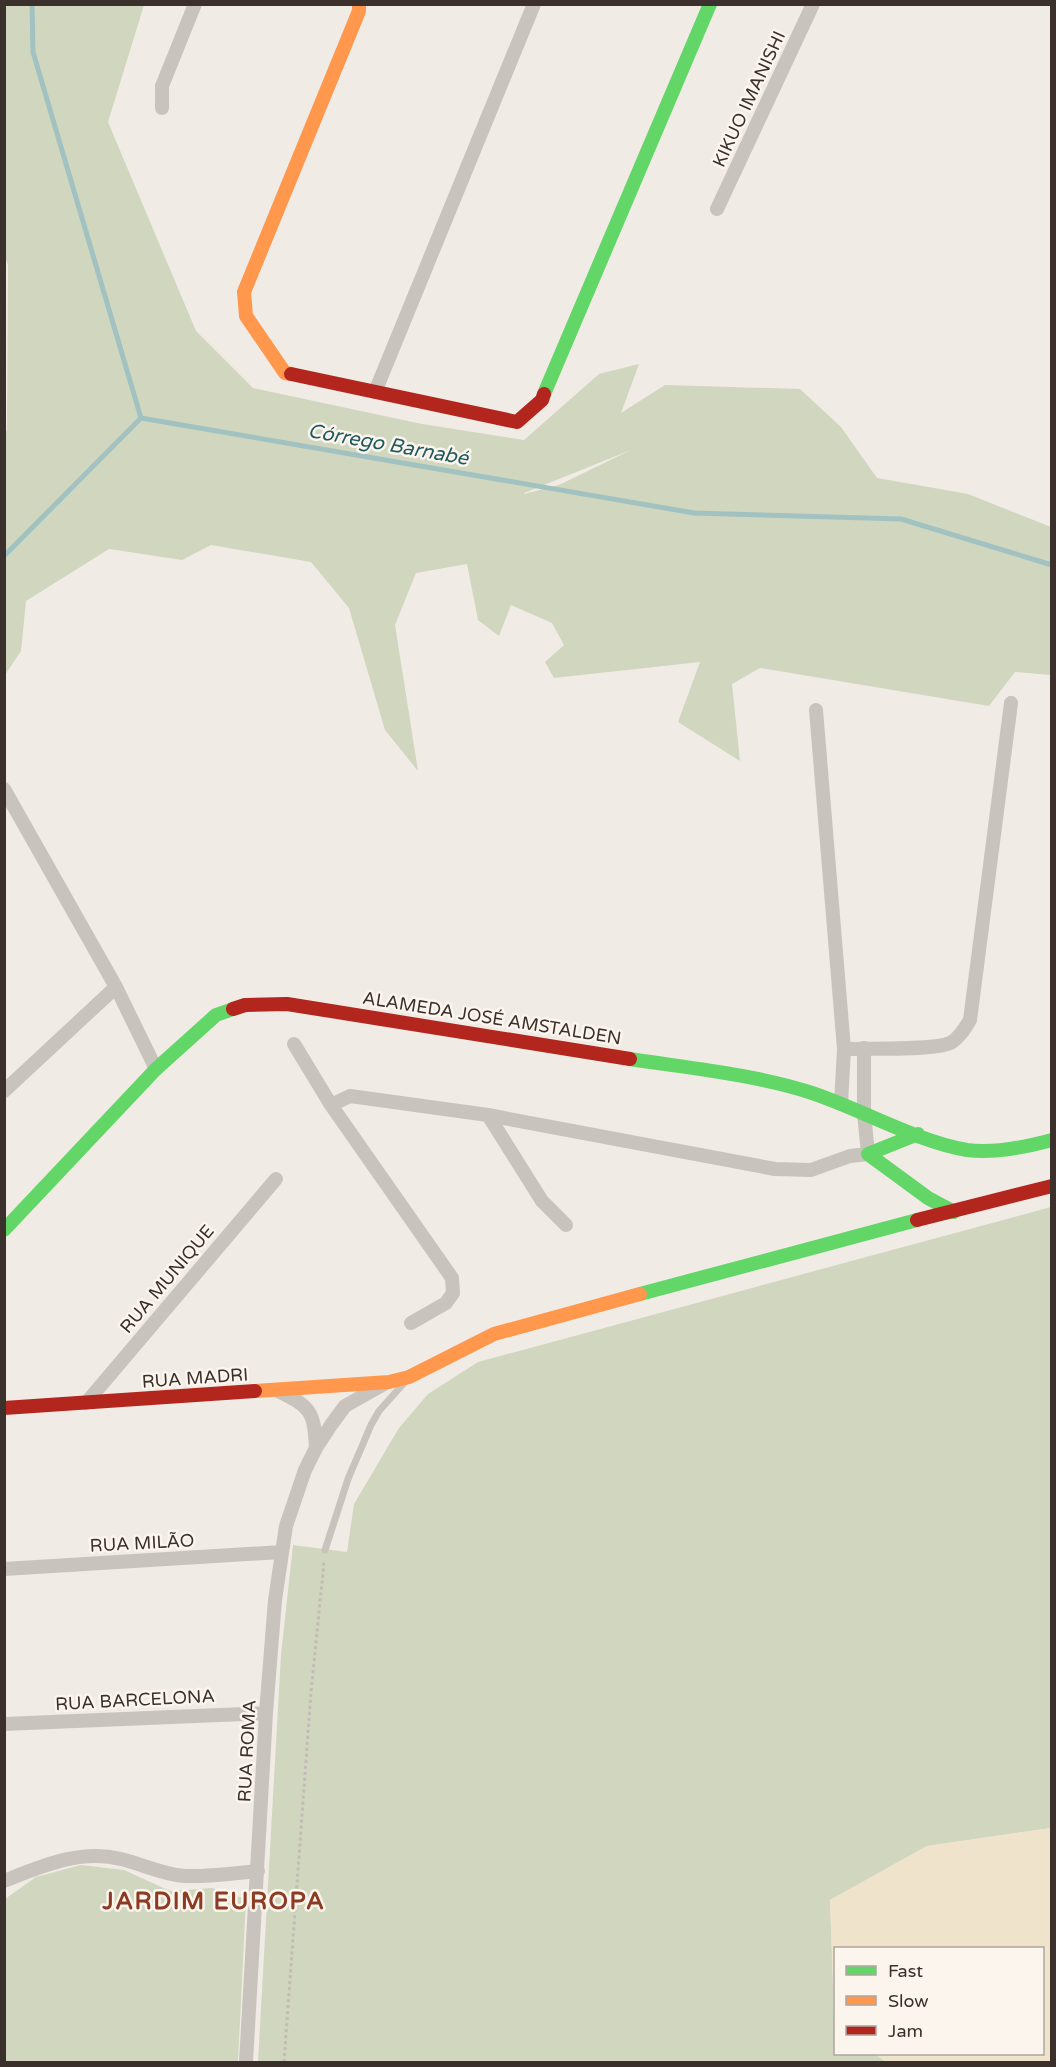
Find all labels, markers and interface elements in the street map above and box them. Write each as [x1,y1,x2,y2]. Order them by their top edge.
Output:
street label: KIKUO IMANISHI [708,27,790,171]
water label: Córrego Barnabé [306,419,472,471]
street label: ALAMEDA JOSÉ AMSTALDEN [361,987,623,1049]
street label: RUA MUNIQUE [115,1220,219,1338]
street label: RUA MADRI [141,1363,249,1393]
street label: RUA MILÃO [89,1529,195,1557]
street label: RUA BARCELONA [55,1685,215,1715]
street label: RUA ROMA [233,1699,261,1803]
district label: JARDIM EUROPA [101,1887,326,1916]
legend [834,1947,1044,2055]
text: Fast [888,1960,923,1982]
text: Slow [888,1990,929,2012]
text: Jam [888,2020,923,2042]

